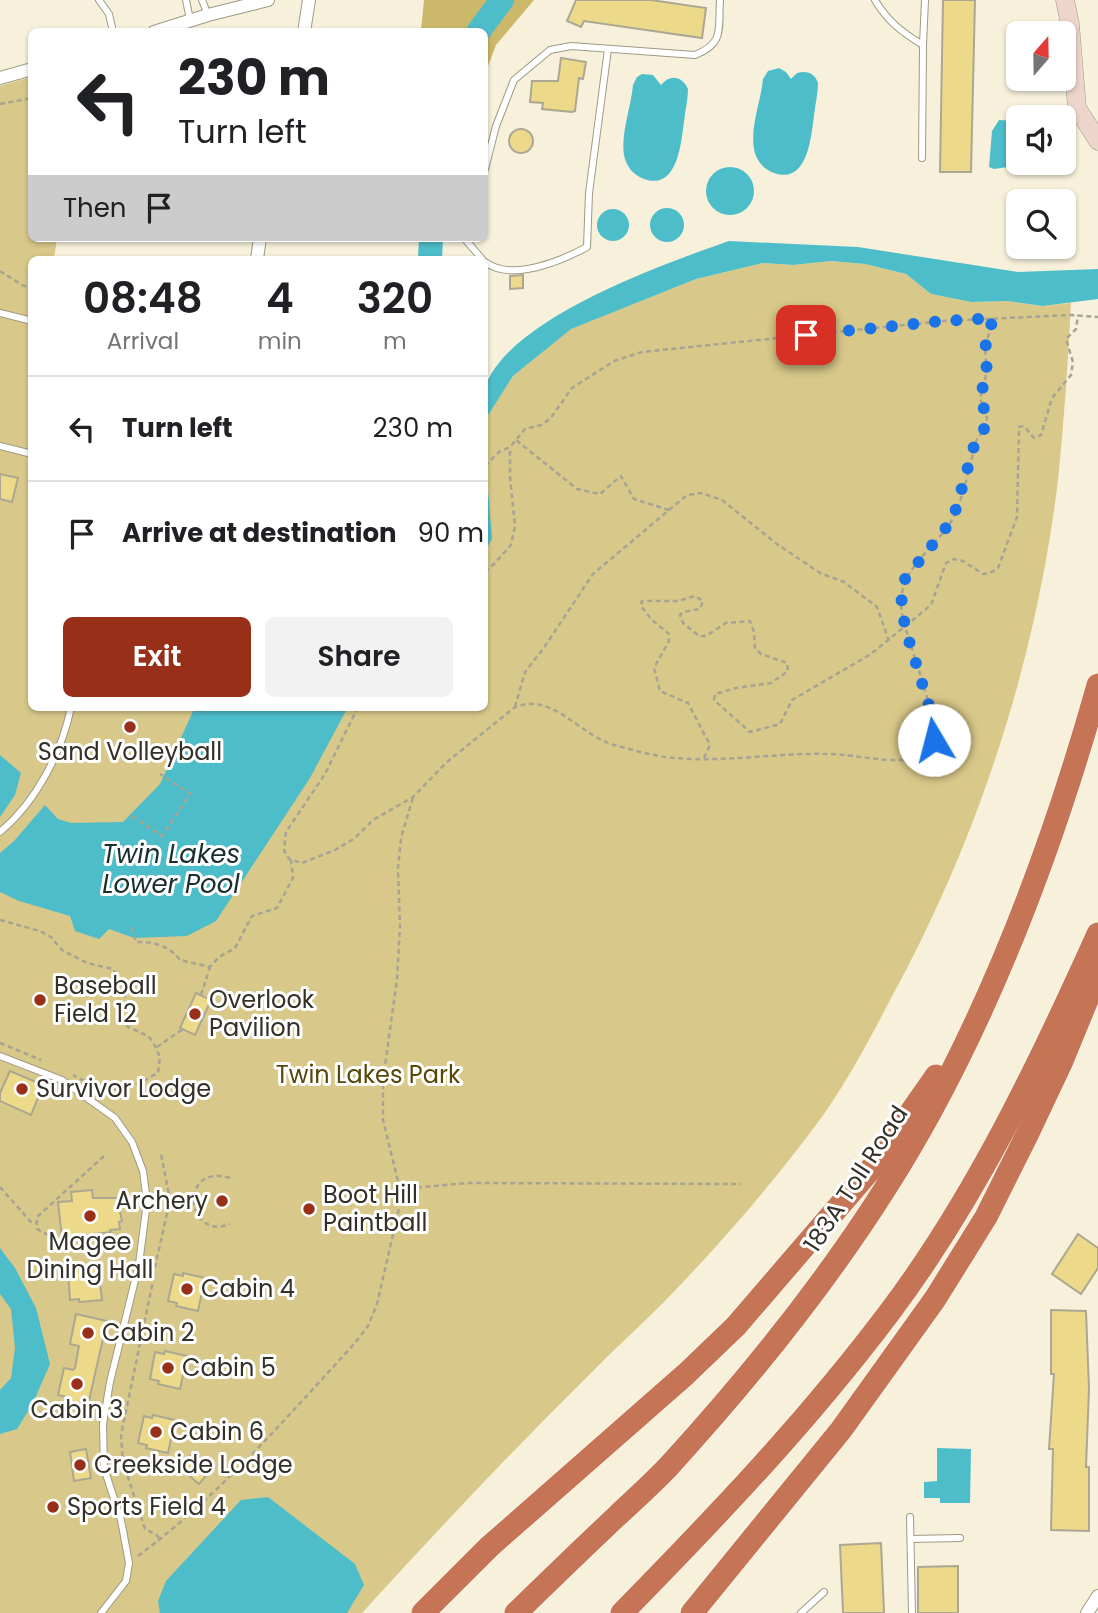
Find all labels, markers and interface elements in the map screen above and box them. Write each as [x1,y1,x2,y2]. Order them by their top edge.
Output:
north arrow [1006,21,1076,91]
map controls [1006,21,1076,259]
text: 230 m [178,44,330,112]
icon: left [63,56,154,147]
button: sound [1006,105,1076,175]
text: Turn left [178,109,307,154]
icon: arrive [140,189,178,227]
button: search [1006,189,1076,259]
text: Then [63,190,126,226]
text: 08:48 [83,269,203,328]
text: 4 [266,269,294,328]
text: 320 [357,269,433,328]
pin [776,305,836,365]
icon: arrive [787,316,825,354]
text: Arrival [107,325,179,357]
text: min [258,325,302,357]
text: m [383,325,407,357]
icon: left [63,410,101,448]
text: Turn left [122,410,233,446]
text: 230 m [373,410,453,446]
icon: arrive [63,515,101,553]
text: Arrive at destination [122,515,397,551]
text: 90 m [418,515,484,551]
button: Exit [63,617,251,697]
button: Share [265,617,453,697]
position arrow [897,703,971,777]
marker: Sand Volleyball [122,719,138,735]
place label: Sand Volleyball [38,735,222,768]
water label: Twin Lakes Lower Pool [102,836,240,902]
place label: Baseball Field 12 [54,969,157,1030]
place label: Overlook Pavilion [209,983,315,1044]
marker: Baseball Field 12 [32,992,48,1008]
marker: Overlook Pavilion [187,1006,203,1022]
park label: Twin Lakes Park [276,1058,461,1091]
place label: Survivor Lodge [36,1072,211,1105]
marker: Survivor Lodge [14,1081,30,1097]
street label: 183A Toll Road [796,1099,915,1258]
place label: Boot Hill Paintball [323,1178,427,1239]
place label: Archery [116,1184,208,1217]
marker: Archery [214,1193,230,1209]
marker: Boot Hill Paintball [301,1201,317,1217]
marker: Magee Dining Hall [82,1208,98,1224]
place label: Magee Dining Hall [27,1225,153,1286]
place label: Cabin 4 [201,1272,295,1305]
marker: Cabin 4 [179,1281,195,1297]
place label: Cabin 2 [102,1316,194,1349]
marker: Cabin 2 [80,1325,96,1341]
place label: Cabin 5 [182,1351,276,1384]
marker: Cabin 5 [160,1360,176,1376]
marker: Cabin 3 [69,1376,85,1392]
place label: Cabin 3 [31,1393,123,1426]
place label: Cabin 6 [170,1415,264,1448]
marker: Cabin 6 [148,1424,164,1440]
place label: Creekside Lodge [94,1448,293,1481]
marker: Creekside Lodge [72,1457,88,1473]
place label: Sports Field 4 [67,1490,226,1523]
marker: Sports Field 4 [45,1499,61,1515]

